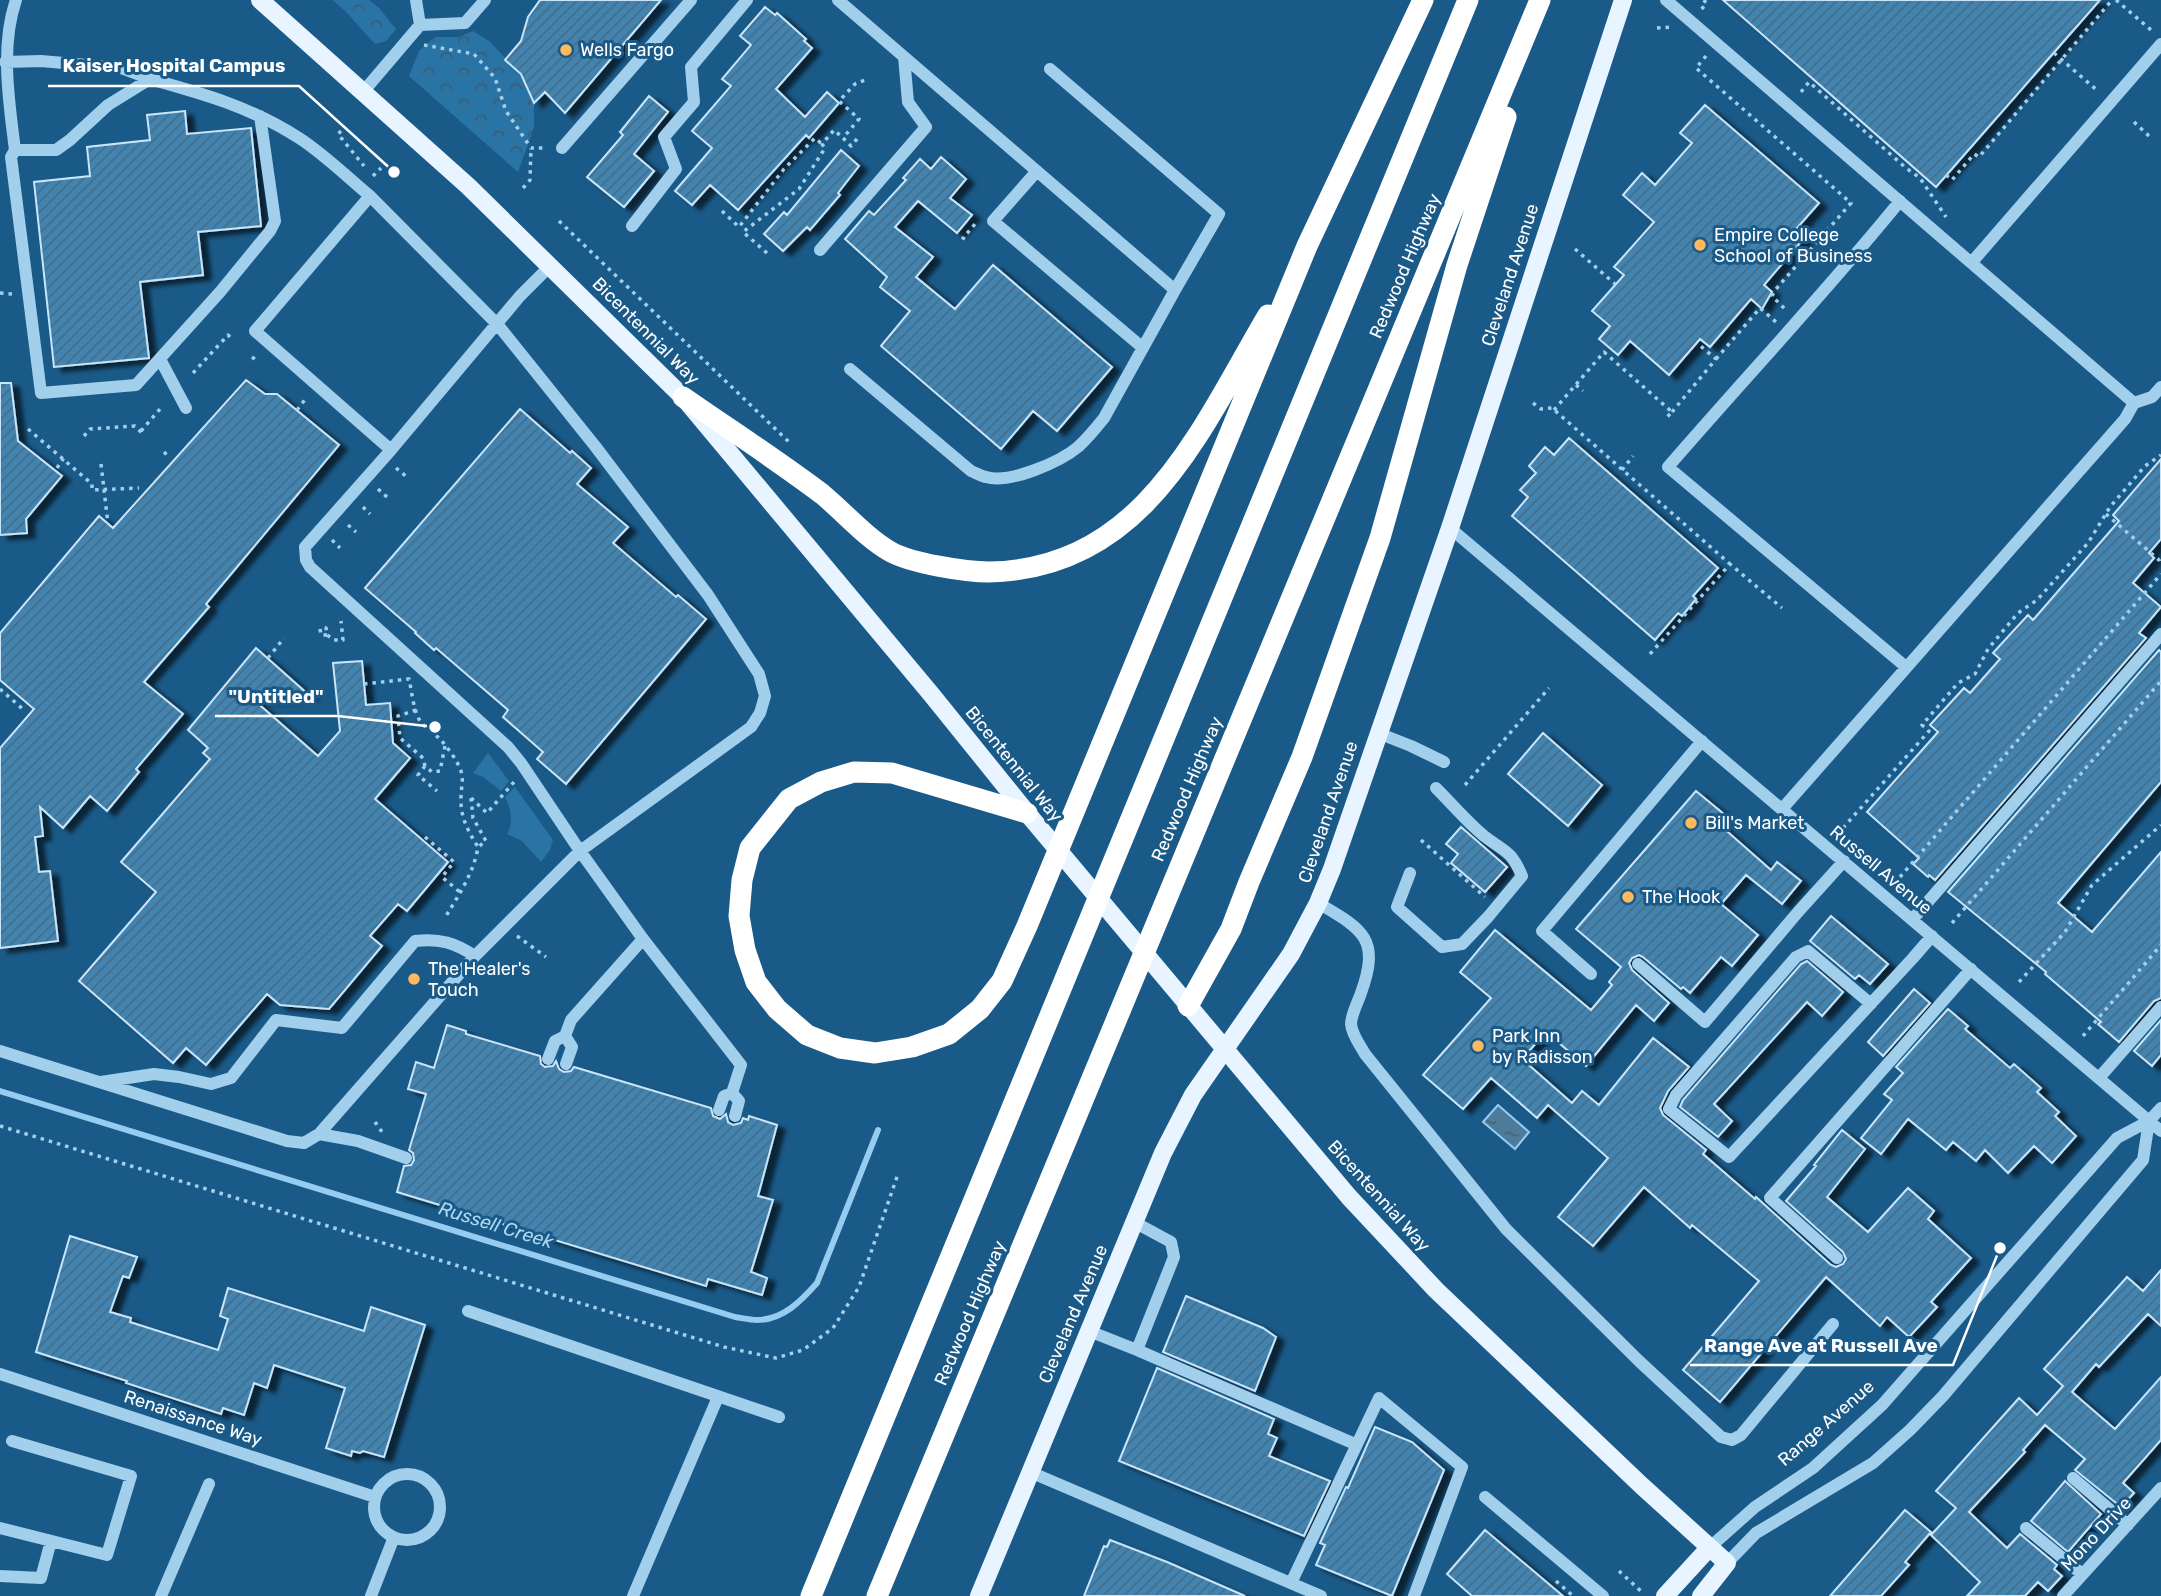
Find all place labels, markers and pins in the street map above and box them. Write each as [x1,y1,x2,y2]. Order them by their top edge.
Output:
place label: Wells Fargo [580,39,674,61]
marker: Wells Fargo [558,42,574,58]
callout: Kaiser Hospital Campus [48,46,299,86]
place label: Empire College School of Business [1714,224,1872,267]
marker: Empire College School of Business [1692,237,1708,253]
callout: "Untitled" [215,676,338,716]
place label: Bill's Market [1705,812,1804,834]
marker: Bill's Market [1683,815,1699,831]
place label: The Hook [1642,886,1721,908]
marker: The Hook [1620,889,1636,905]
place label: The Healer's Touch [428,958,530,1001]
marker: The Healer's Touch [406,971,422,987]
place label: Park Inn by Radisson [1492,1025,1593,1068]
marker: Park Inn by Radisson [1470,1038,1486,1054]
callout: Range Ave at Russell Ave [1690,1325,1953,1365]

